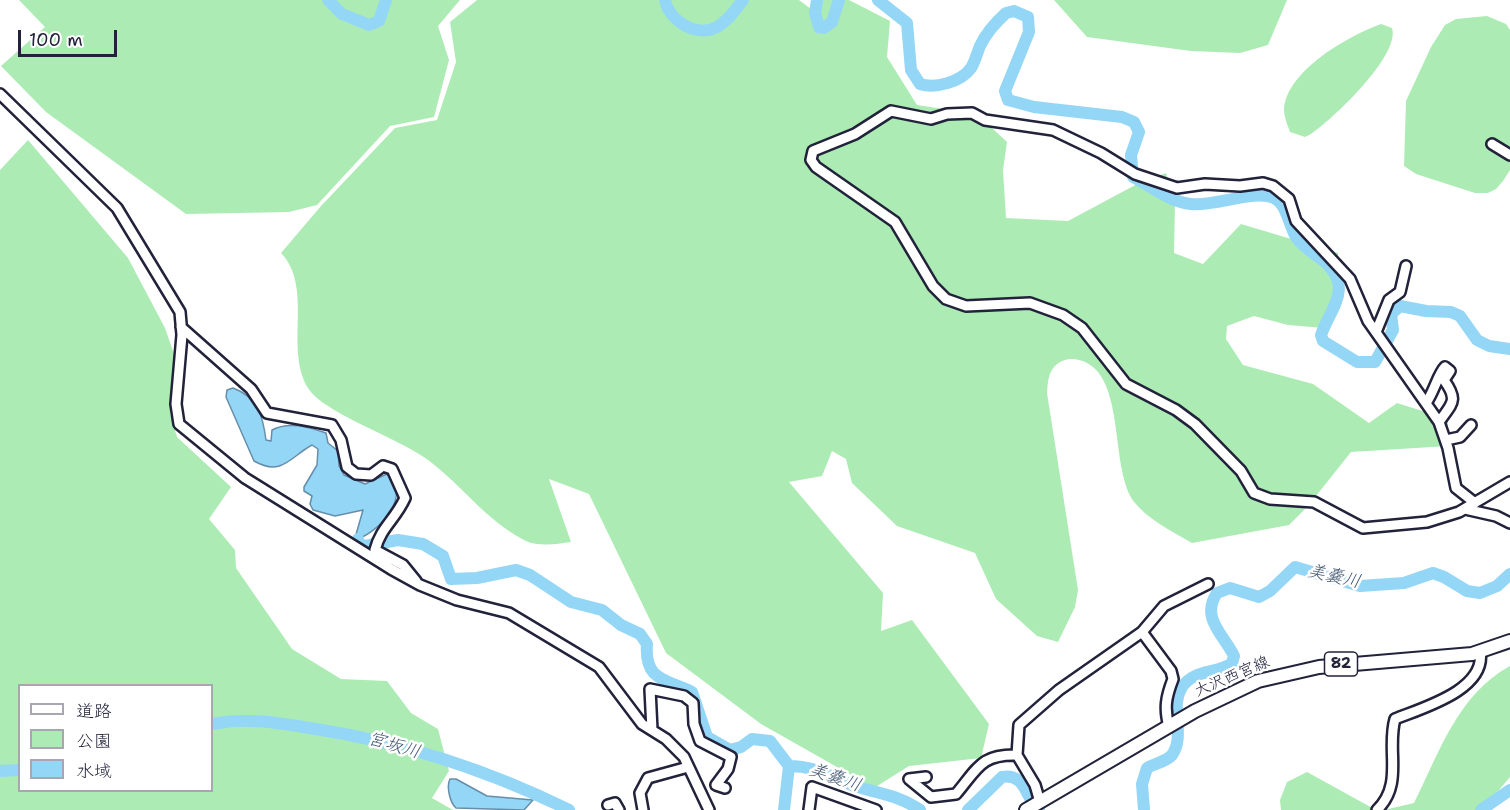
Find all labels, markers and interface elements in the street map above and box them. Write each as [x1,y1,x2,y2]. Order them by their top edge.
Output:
scale bar [21,18,120,56]
text: 100 m [29,28,83,52]
water label: 美嚢川 [1305,560,1363,594]
road number: 82 [1324,652,1358,676]
street label: 大沢西宮線 [1191,653,1273,701]
legend [18,684,213,792]
text: 道路 [76,699,112,723]
water label: 宮坂川 [365,728,423,764]
text: 公園 [76,729,112,753]
text: 水域 [76,759,112,783]
water label: 美嚢川 [806,759,864,797]

